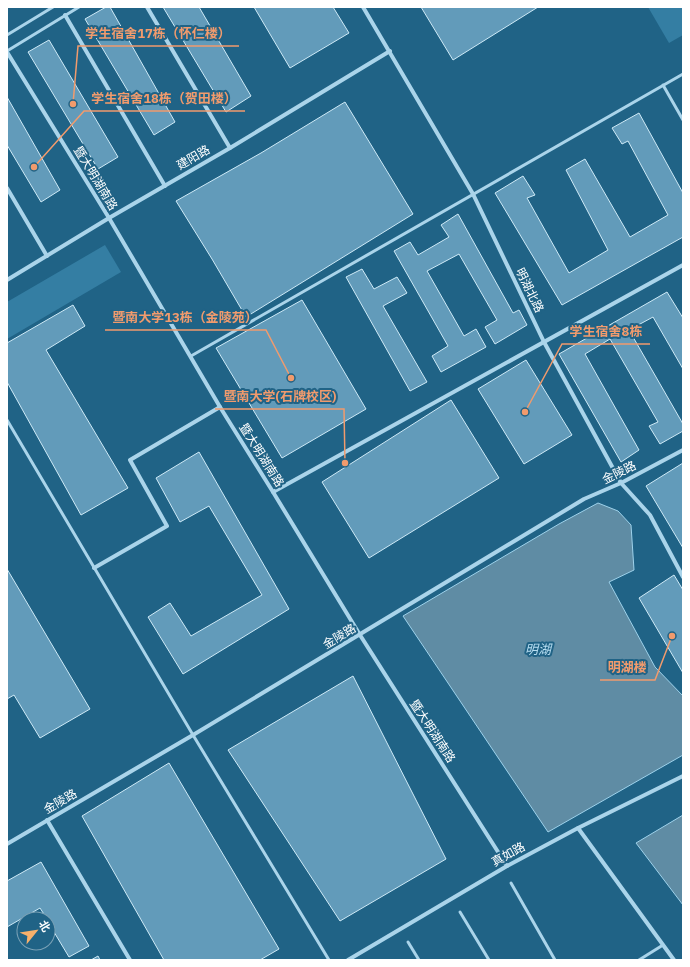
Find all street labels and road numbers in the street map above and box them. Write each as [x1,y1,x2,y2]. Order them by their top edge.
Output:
street label: 建阳路 [174,142,212,172]
street label: 暨大明湖南路 [71,143,121,213]
street label: 明湖北路 [513,265,547,315]
street label: 暨大明湖南路 [237,420,287,490]
street label: 金陵路 [600,457,638,487]
street label: 金陵路 [320,620,358,652]
street label: 暨大明湖南路 [407,697,459,765]
street label: 金陵路 [41,786,79,816]
street label: 真如路 [489,839,527,869]

